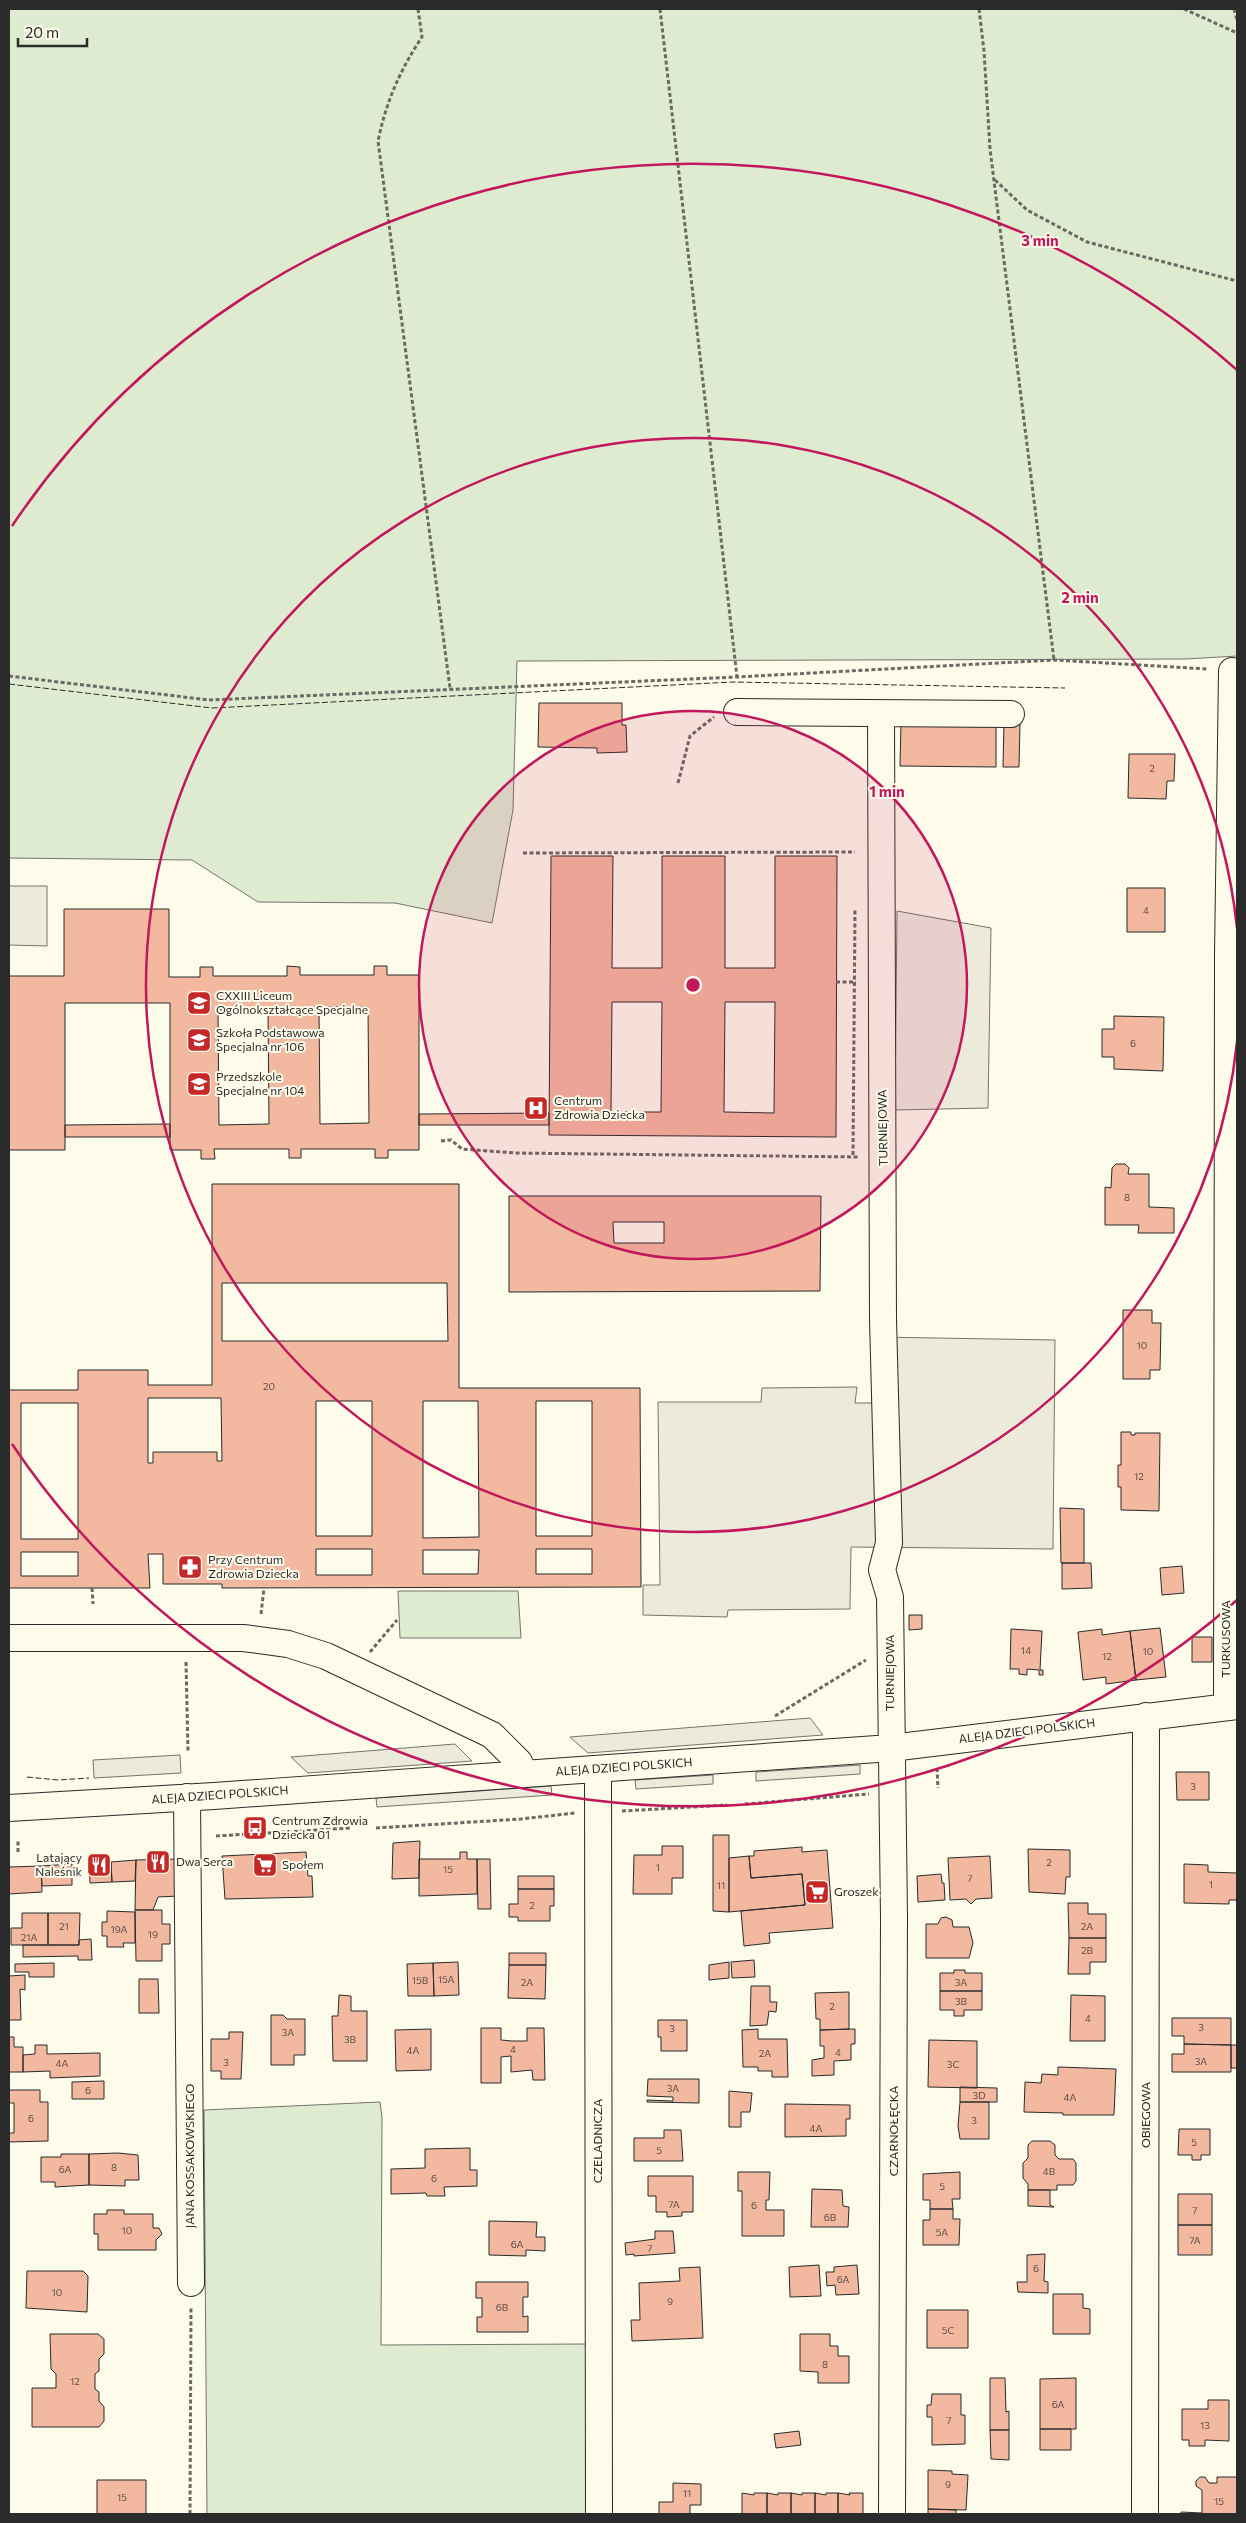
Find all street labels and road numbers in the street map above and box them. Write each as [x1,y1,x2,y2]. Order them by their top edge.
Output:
street label: TURNIEJOWA [874,1090,891,1166]
street label: TURKUSOWA [1218,1600,1232,1678]
street label: TURNIEJOWA [882,1635,897,1711]
street label: ALEJA DZIECI POLSKICH [958,1715,1096,1746]
street label: ALEJA DZIECI POLSKICH [555,1754,693,1779]
street label: ALEJA DZIECI POLSKICH [151,1782,289,1807]
street label: OBIEGOWA [1138,2082,1152,2148]
street label: JANA KOSSAKOWSKIEGO [182,2084,197,2228]
street label: CZARNOŁĘCKA [886,2086,900,2176]
street label: CZELADNICZA [590,2099,604,2183]

